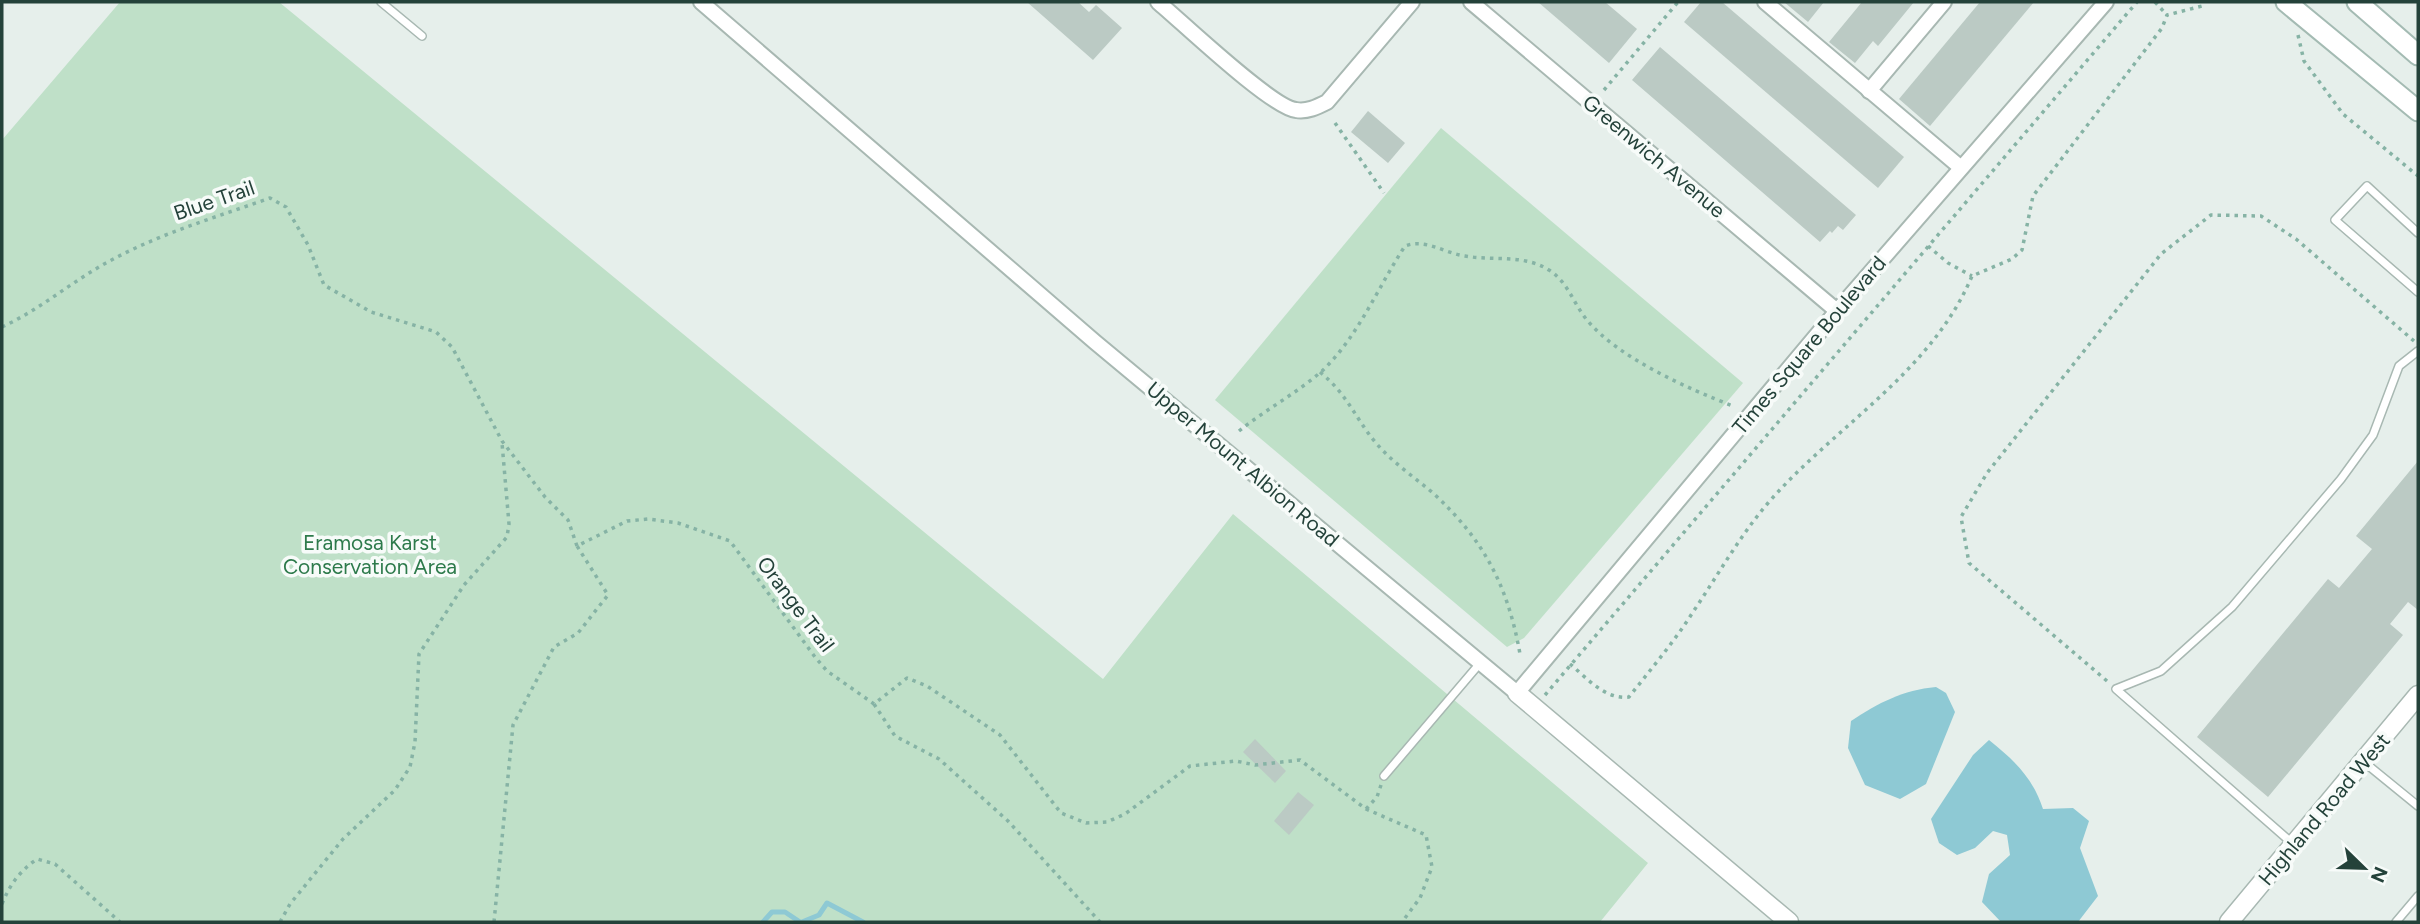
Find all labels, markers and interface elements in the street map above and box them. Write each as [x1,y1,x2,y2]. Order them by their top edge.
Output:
street label: Greenwich Avenue [1578,89,1730,223]
street label: Blue Trail [170,175,258,225]
street label: Times Square Boulevard [1727,251,1891,439]
street label: Upper Mount Albion Road [1142,376,1344,552]
park label: Eramosa Karst Conservation Area [283,530,457,579]
street label: Orange Trail [752,551,840,657]
street label: Highland Road West [2253,728,2395,890]
north arrow [2329,833,2399,903]
text: N [2366,863,2393,886]

